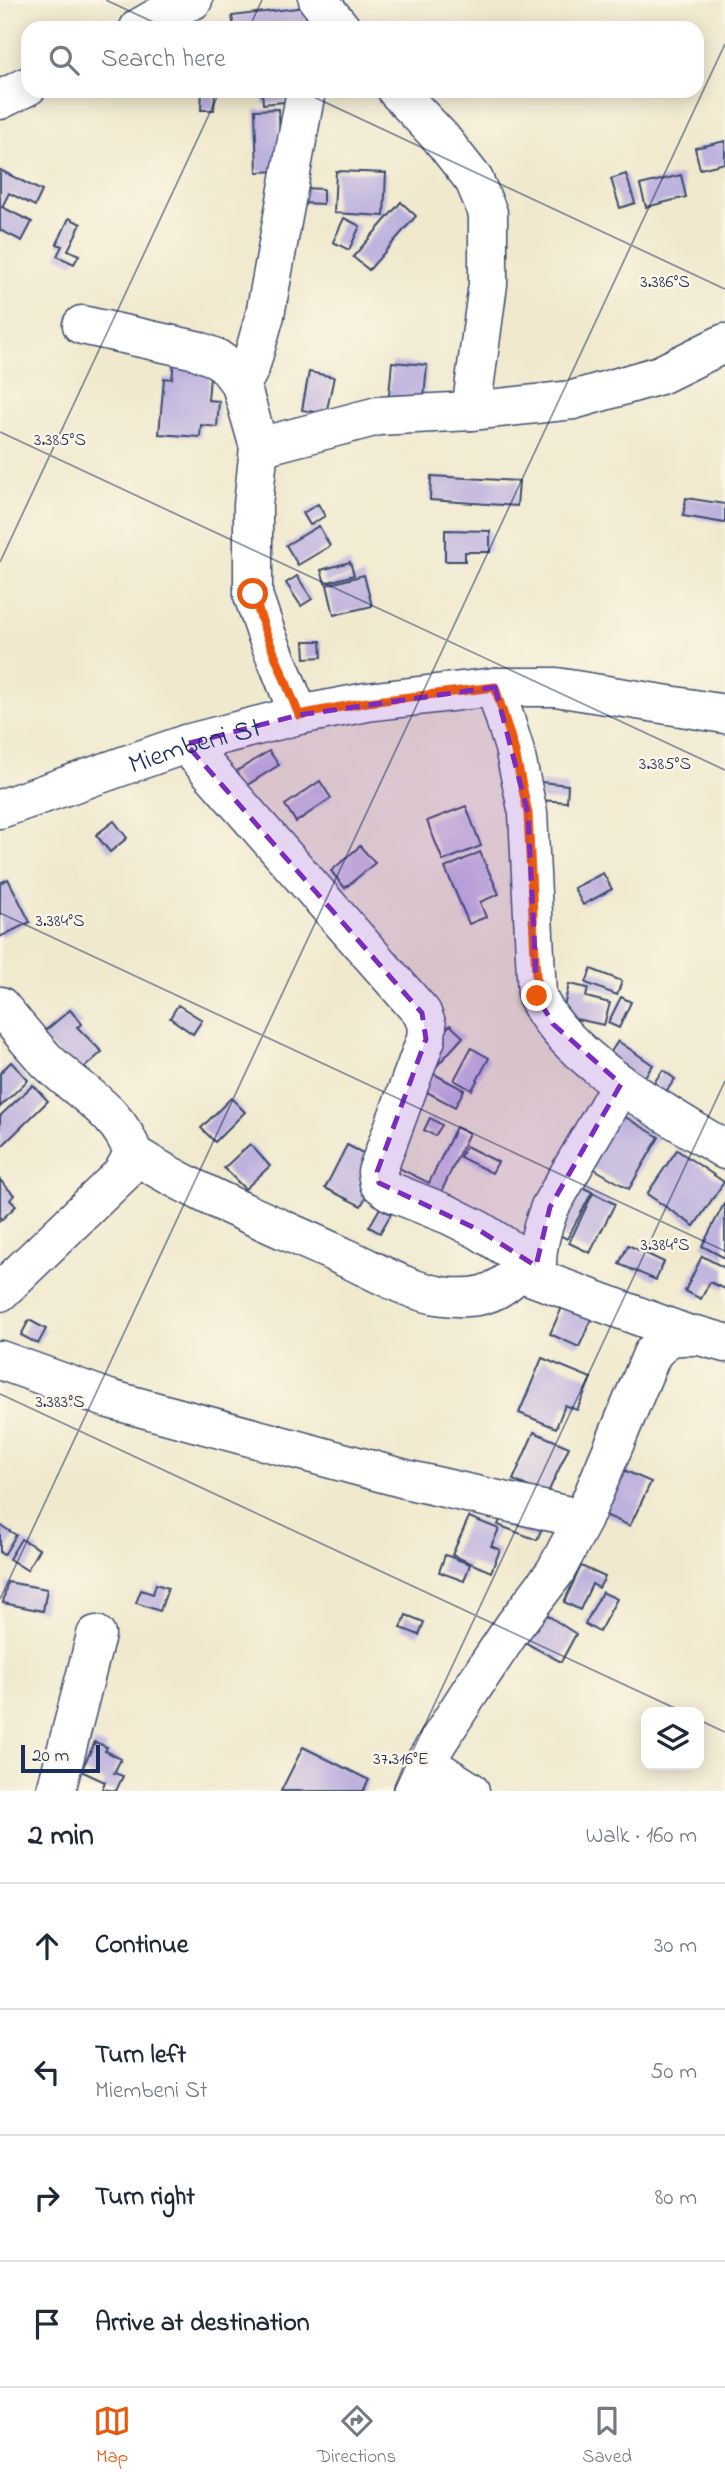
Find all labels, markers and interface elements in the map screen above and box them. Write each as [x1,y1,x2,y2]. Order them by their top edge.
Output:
search box [21,21,704,98]
icon: search [45,41,83,79]
text: Search here [101,41,226,79]
text: 3.386°S [640,270,690,296]
text: 3.385°S [34,428,86,454]
route start [237,578,268,609]
street label: Miembeni St [123,709,266,787]
text: 3.385°S [639,752,691,778]
text: 3.384°S [35,909,85,935]
route end [521,980,552,1011]
text: 3.384°S [640,1233,690,1259]
text: 3.383°S [35,1390,85,1416]
map controls [641,1707,704,1770]
button: layers [641,1707,704,1770]
scale bar [21,1742,100,1774]
text: 20 m [32,1743,69,1770]
text: 37.316°E [373,1747,429,1773]
text: 2 min [28,1815,94,1859]
text: Walk · 160 m [585,1820,697,1853]
icon: ahead [28,1927,66,1965]
text: Continue [95,1927,188,1965]
text: 30 m [654,1930,697,1963]
text: Turn left [95,2037,186,2075]
icon: left [28,2053,66,2091]
text: 50 m [650,2056,697,2089]
text: Miembeni St [95,2075,207,2108]
icon: right [28,2179,66,2217]
text: Turn right [95,2179,195,2217]
text: 80 m [655,2182,697,2215]
icon: arrive [28,2305,66,2343]
text: Arrive at destination [95,2305,310,2343]
tab: Map [93,2402,131,2471]
tab: Directions [317,2402,396,2471]
tab: Saved [582,2402,632,2471]

